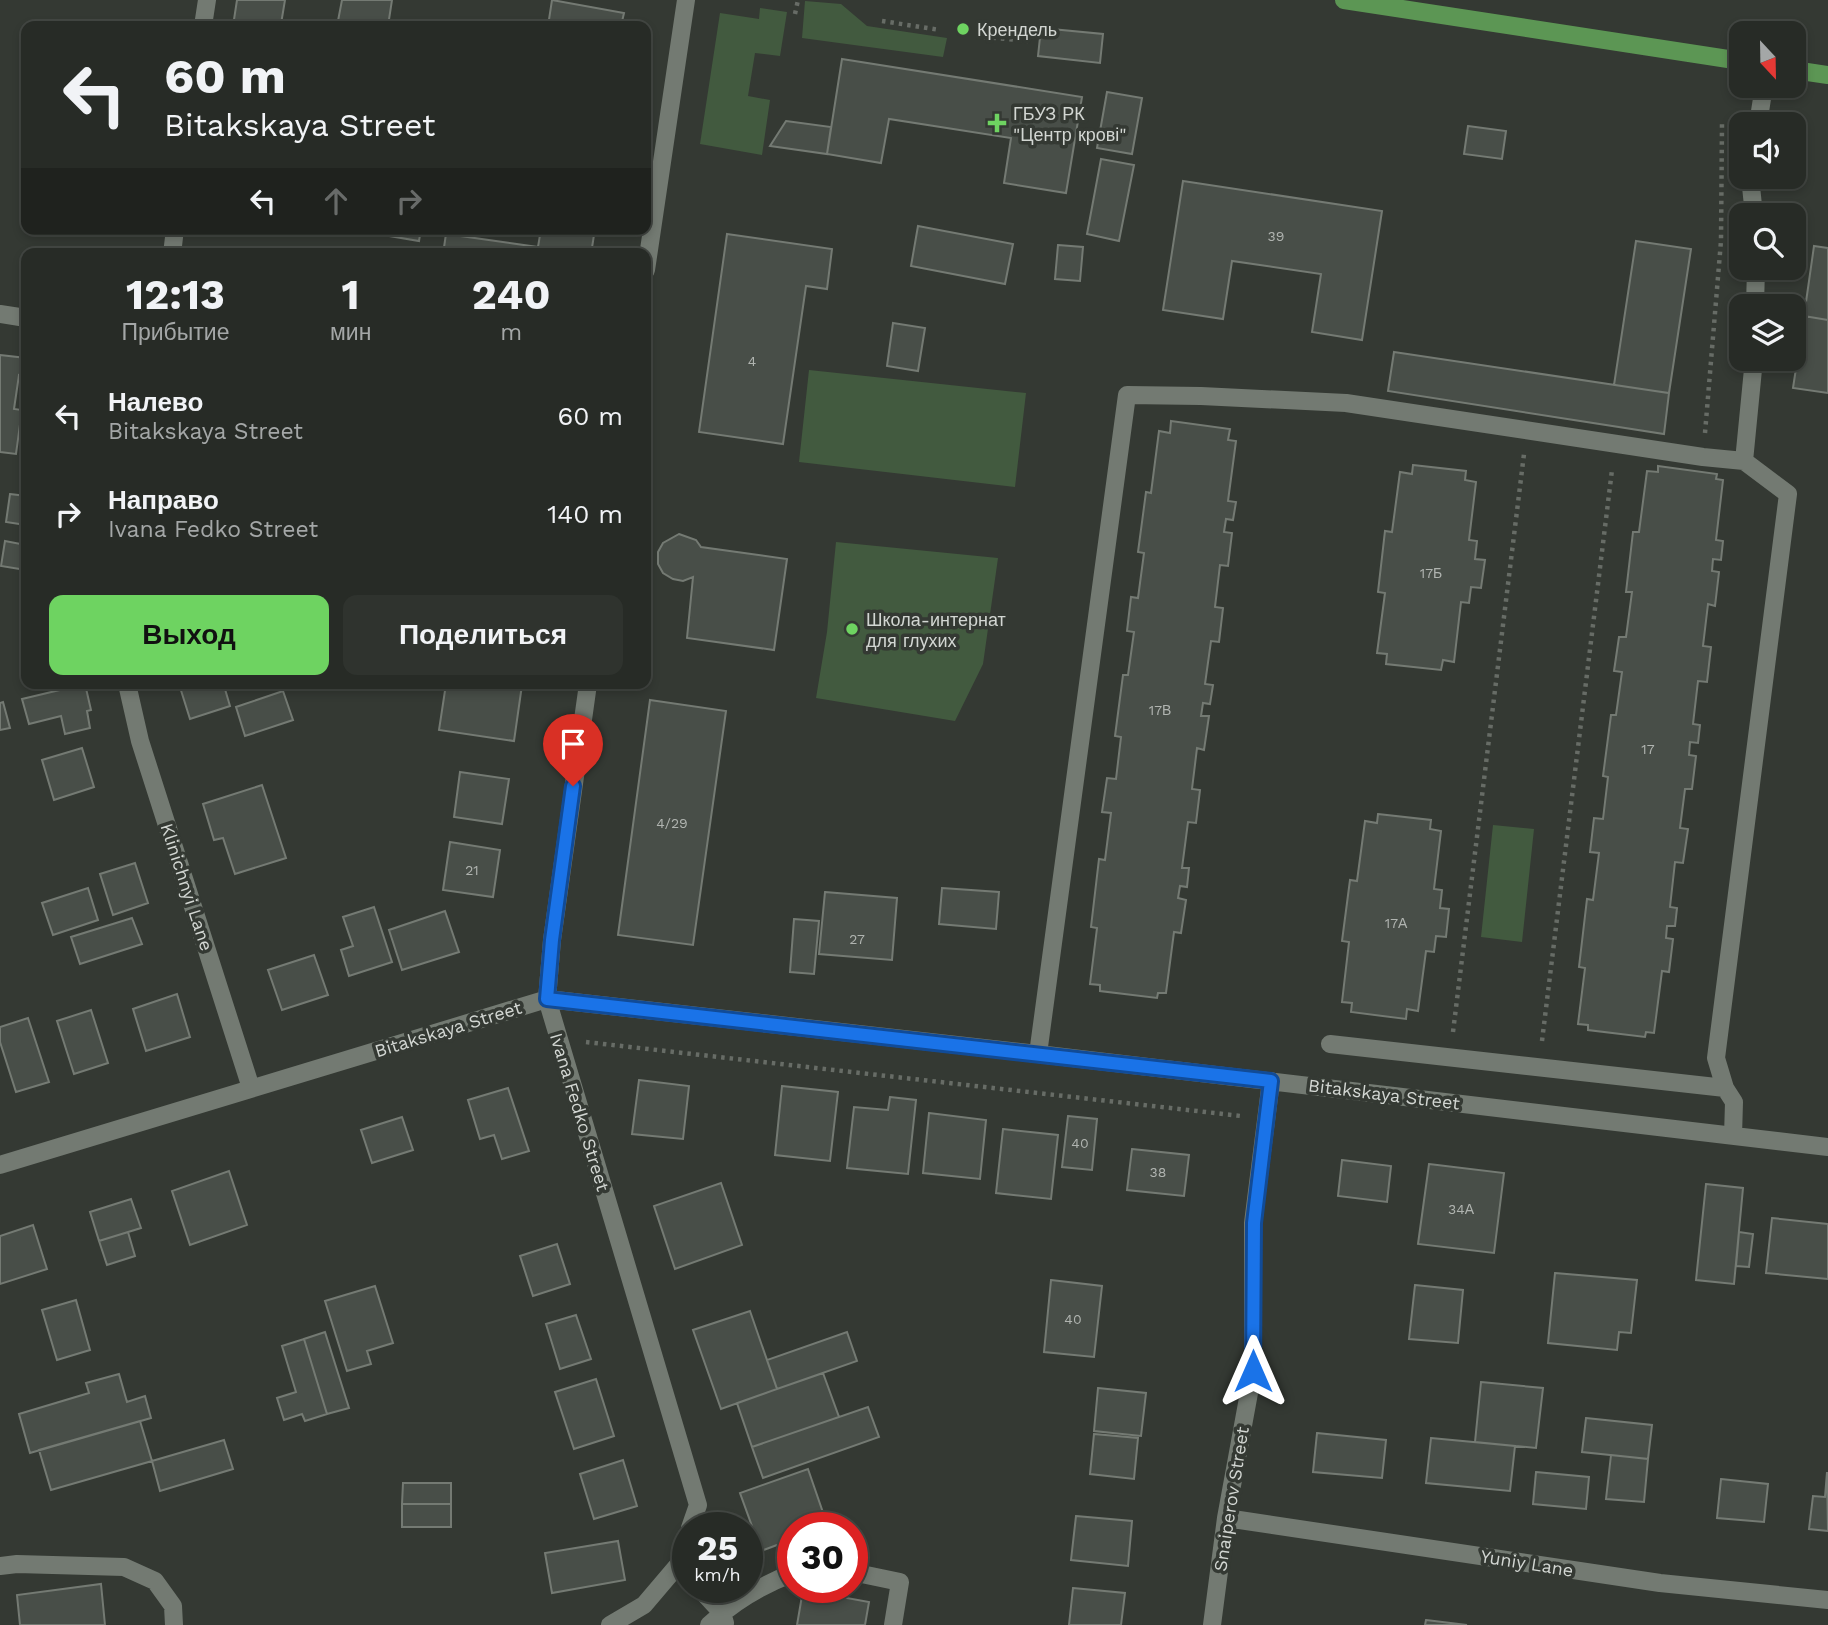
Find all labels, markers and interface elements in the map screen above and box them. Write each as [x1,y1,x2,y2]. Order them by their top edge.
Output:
place label: Крендель [977,19,1057,40]
marker: Крендель [955,21,971,37]
north arrow [1729,21,1806,98]
map controls [1729,21,1806,371]
text: 60 m [164,47,286,105]
icon: left [49,49,140,140]
place label: ГБУЗ РК "Центр крові" [1013,103,1127,145]
text: Bitakskaya Street [164,106,435,144]
button: sound [1729,112,1806,189]
marker: ГБУЗ РК "Центр крові" [987,113,1007,133]
icon: left [244,182,282,220]
icon: ahead [317,182,355,220]
icon: right [390,182,428,220]
button: search [1729,203,1806,280]
house number: 39 [1268,228,1284,244]
text: 12:13 [126,270,225,319]
text: 1 [342,270,360,319]
text: 240 [472,270,551,319]
button: layers [1729,294,1806,371]
text: Прибытие [121,319,230,346]
text: мин [330,319,371,346]
text: m [500,319,522,346]
house number: 4 [748,353,756,369]
text: Налево [108,387,203,417]
icon: left [49,397,87,435]
text: 60 m [557,401,623,431]
text: Bitakskaya Street [108,418,303,445]
text: Направо [108,485,219,515]
icon: right [49,495,87,533]
text: 140 m [547,499,623,529]
text: Ivana Fedko Street [108,516,318,543]
house number: 17Б [1420,565,1442,581]
button: Выход [49,595,329,675]
button: Поделиться [343,595,623,675]
place label: Школа-интернат для глухих [866,609,1006,651]
marker: Школа-интернат для глухих [844,621,860,637]
house number: 17В [1149,702,1171,718]
pin [543,714,603,786]
icon: arrive [554,725,592,763]
house number: 17 [1641,741,1655,757]
house number: 4/29 [656,815,688,831]
street label: Klinichnyi Lane [156,821,218,953]
house number: 21 [465,862,479,878]
house number: 17А [1385,915,1408,931]
house number: 27 [849,931,865,947]
street label: Bitakskaya Street [372,997,524,1061]
street label: Ivana Fedko Street [546,1030,614,1194]
street label: Bitakskaya Street [1307,1074,1461,1114]
house number: 40 [1071,1135,1089,1151]
house number: 38 [1150,1164,1166,1180]
house number: 34А [1448,1201,1475,1217]
house number: 40 [1064,1311,1082,1327]
position arrow [1216,1334,1290,1408]
street label: Snaiperov Street [1209,1425,1253,1573]
speed limit sign: 30 [777,1512,868,1603]
text: 25 [697,1527,738,1569]
street label: Yuniy Lane [1479,1545,1575,1581]
text: km/h [694,1564,741,1585]

